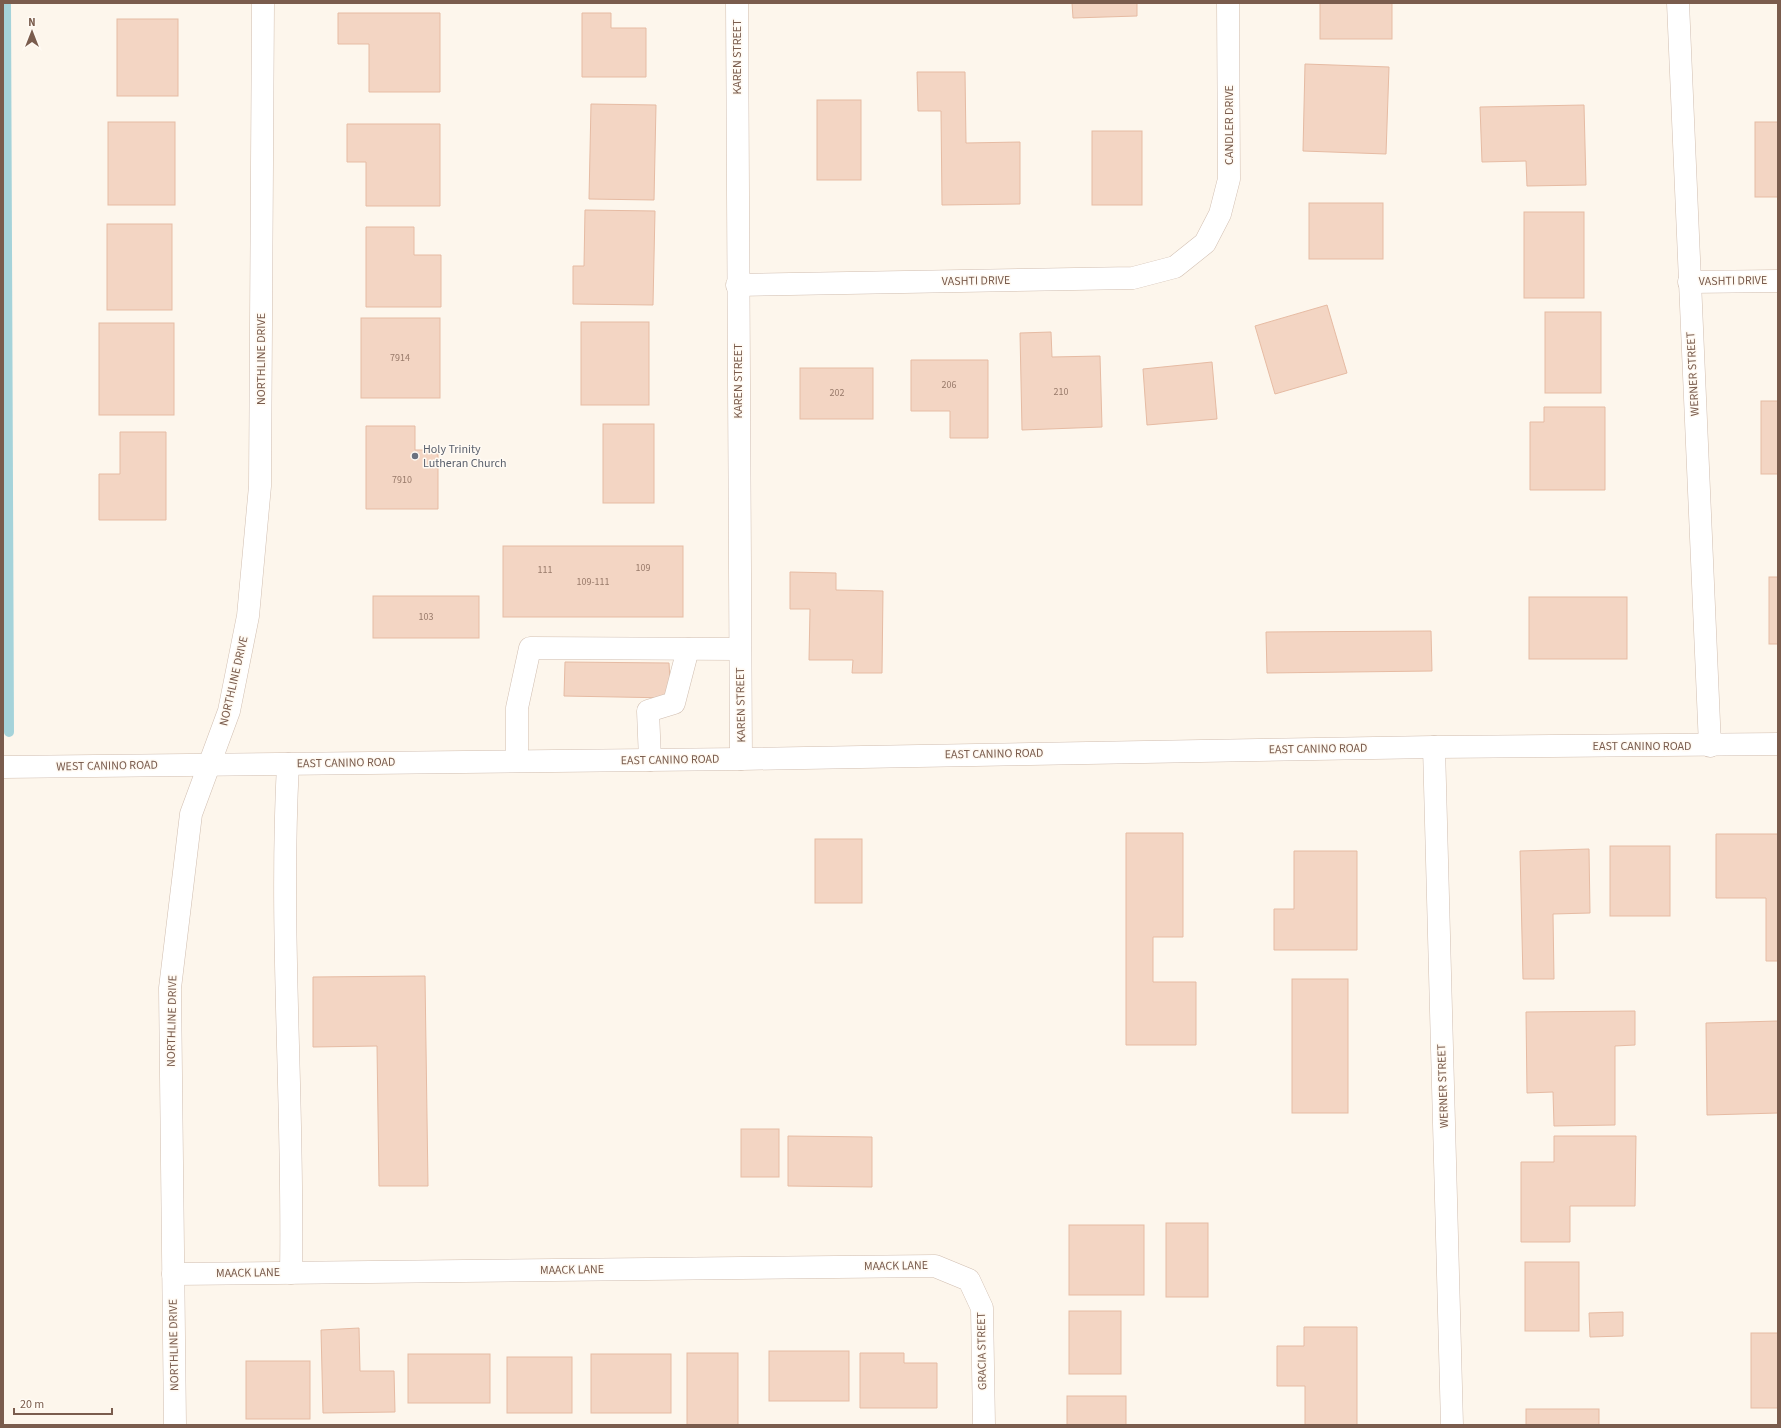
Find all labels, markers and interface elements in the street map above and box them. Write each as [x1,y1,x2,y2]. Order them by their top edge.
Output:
north arrow [12,12,52,52]
text: N [28,15,36,30]
street label: KAREN STREET [729,19,746,95]
street label: CANDLER DRIVE [1221,85,1238,165]
street label: VASHTI DRIVE [942,272,1010,290]
street label: VASHTI DRIVE [1699,272,1767,290]
street label: NORTHLINE DRIVE [253,313,270,405]
street label: WERNER STREET [1682,331,1704,417]
street label: KAREN STREET [730,343,747,419]
house number: 7914 [390,351,410,365]
house number: 206 [942,378,956,392]
house number: 210 [1054,385,1068,399]
house number: 202 [830,386,844,400]
place label: Holy Trinity Lutheran Church [423,441,507,472]
marker: Holy Trinity Lutheran Church [410,451,420,461]
house number: 7910 [392,473,412,487]
house number: 109 [636,561,650,575]
house number: 111 [538,563,552,577]
house number: 109-111 [577,575,609,589]
house number: 103 [419,610,433,624]
street label: NORTHLINE DRIVE [215,634,253,728]
street label: KAREN STREET [732,667,750,743]
street label: EAST CANINO ROAD [1593,738,1691,755]
street label: EAST CANINO ROAD [1268,740,1368,758]
street label: EAST CANINO ROAD [944,745,1044,763]
street label: EAST CANINO ROAD [620,751,720,769]
street label: EAST CANINO ROAD [296,754,396,772]
street label: WEST CANINO ROAD [56,757,158,775]
street label: NORTHLINE DRIVE [163,975,181,1067]
street label: WERNER STREET [1433,1043,1453,1128]
street label: MAACK LANE [864,1257,928,1275]
street label: MAACK LANE [540,1261,604,1279]
street label: MAACK LANE [216,1264,280,1282]
street label: NORTHLINE DRIVE [165,1299,183,1391]
street label: GRACIA STREET [973,1311,991,1390]
scale bar [14,1390,112,1416]
text: 20 m [20,1396,44,1413]

